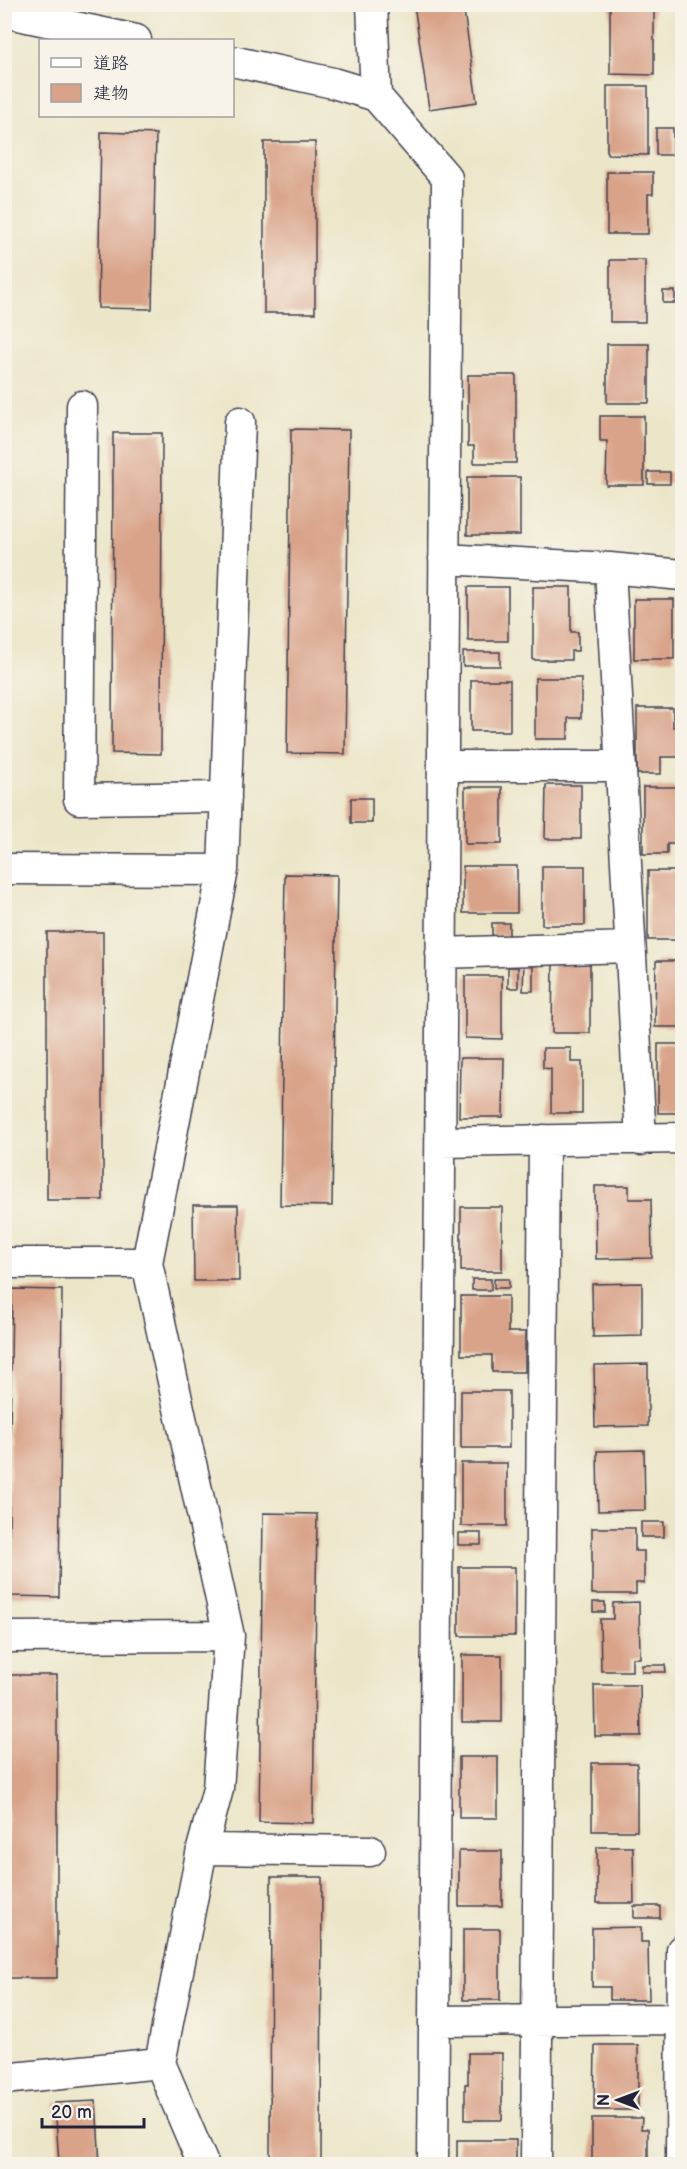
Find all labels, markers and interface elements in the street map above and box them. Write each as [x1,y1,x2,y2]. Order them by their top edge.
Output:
legend [39,39,234,117]
text: 道路 [93,53,129,74]
text: 建物 [93,83,129,104]
north arrow [588,2070,648,2130]
scale bar [42,2091,144,2129]
text: N [595,2094,614,2106]
text: 20 m [51,2102,92,2123]

